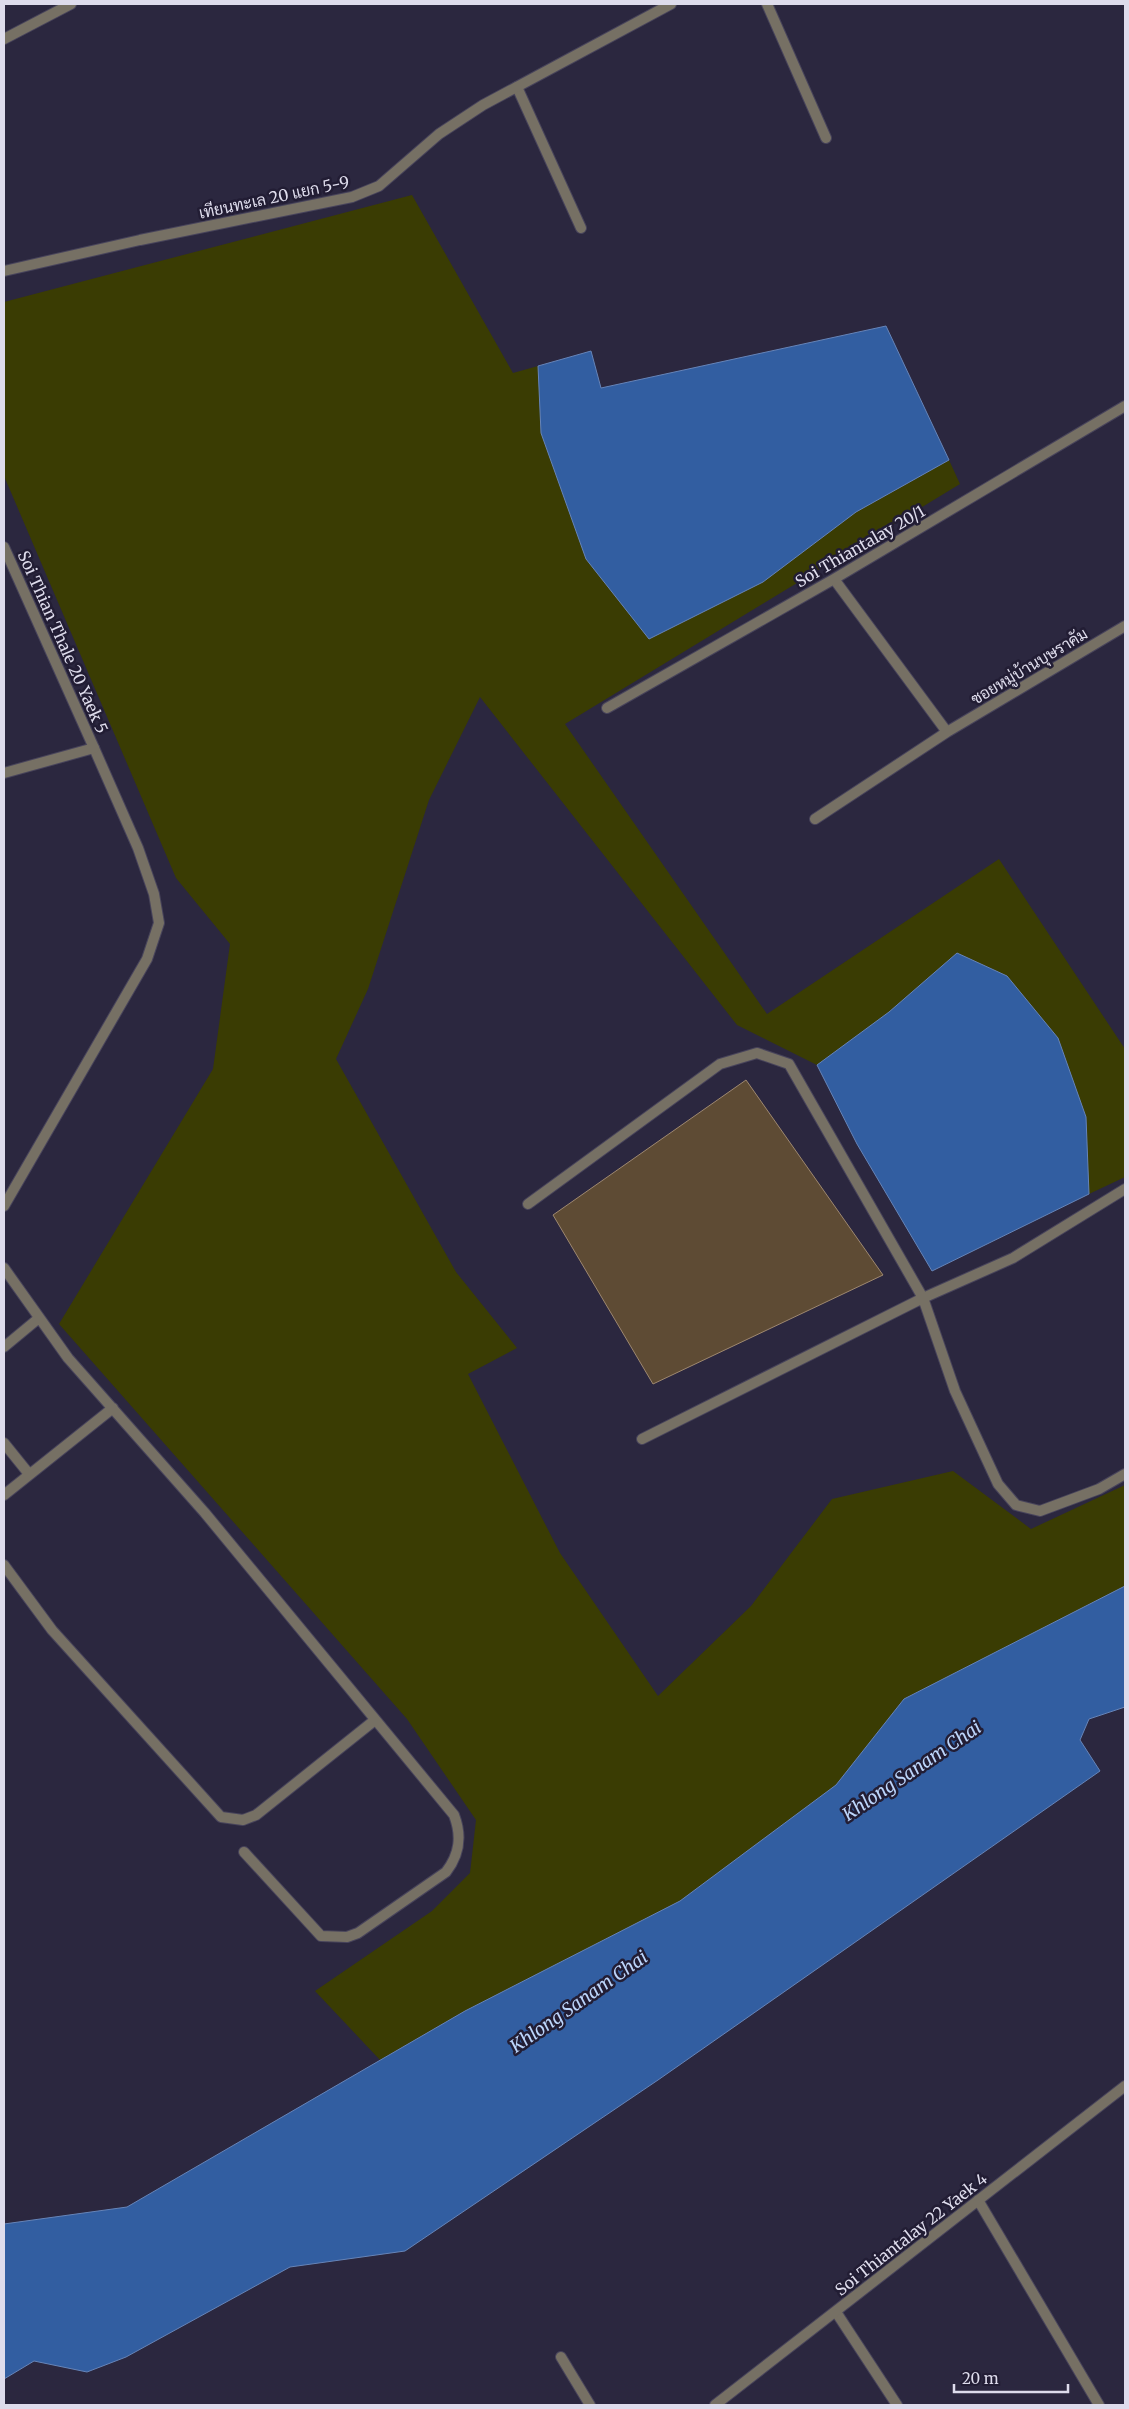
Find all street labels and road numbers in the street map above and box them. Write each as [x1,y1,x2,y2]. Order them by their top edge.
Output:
street label: เทียนทะเล 20 แยก 5-9 [197,170,351,223]
street label: Soi Thiantalay 20/1 [791,501,929,591]
street label: Soi Thian Thale 20 Yaek 5 [14,547,112,737]
street label: ซอยหมู่บ้านบุษราคัม [967,623,1092,710]
street label: Soi Thiantalay 22 Yaek 4 [831,2168,991,2300]

